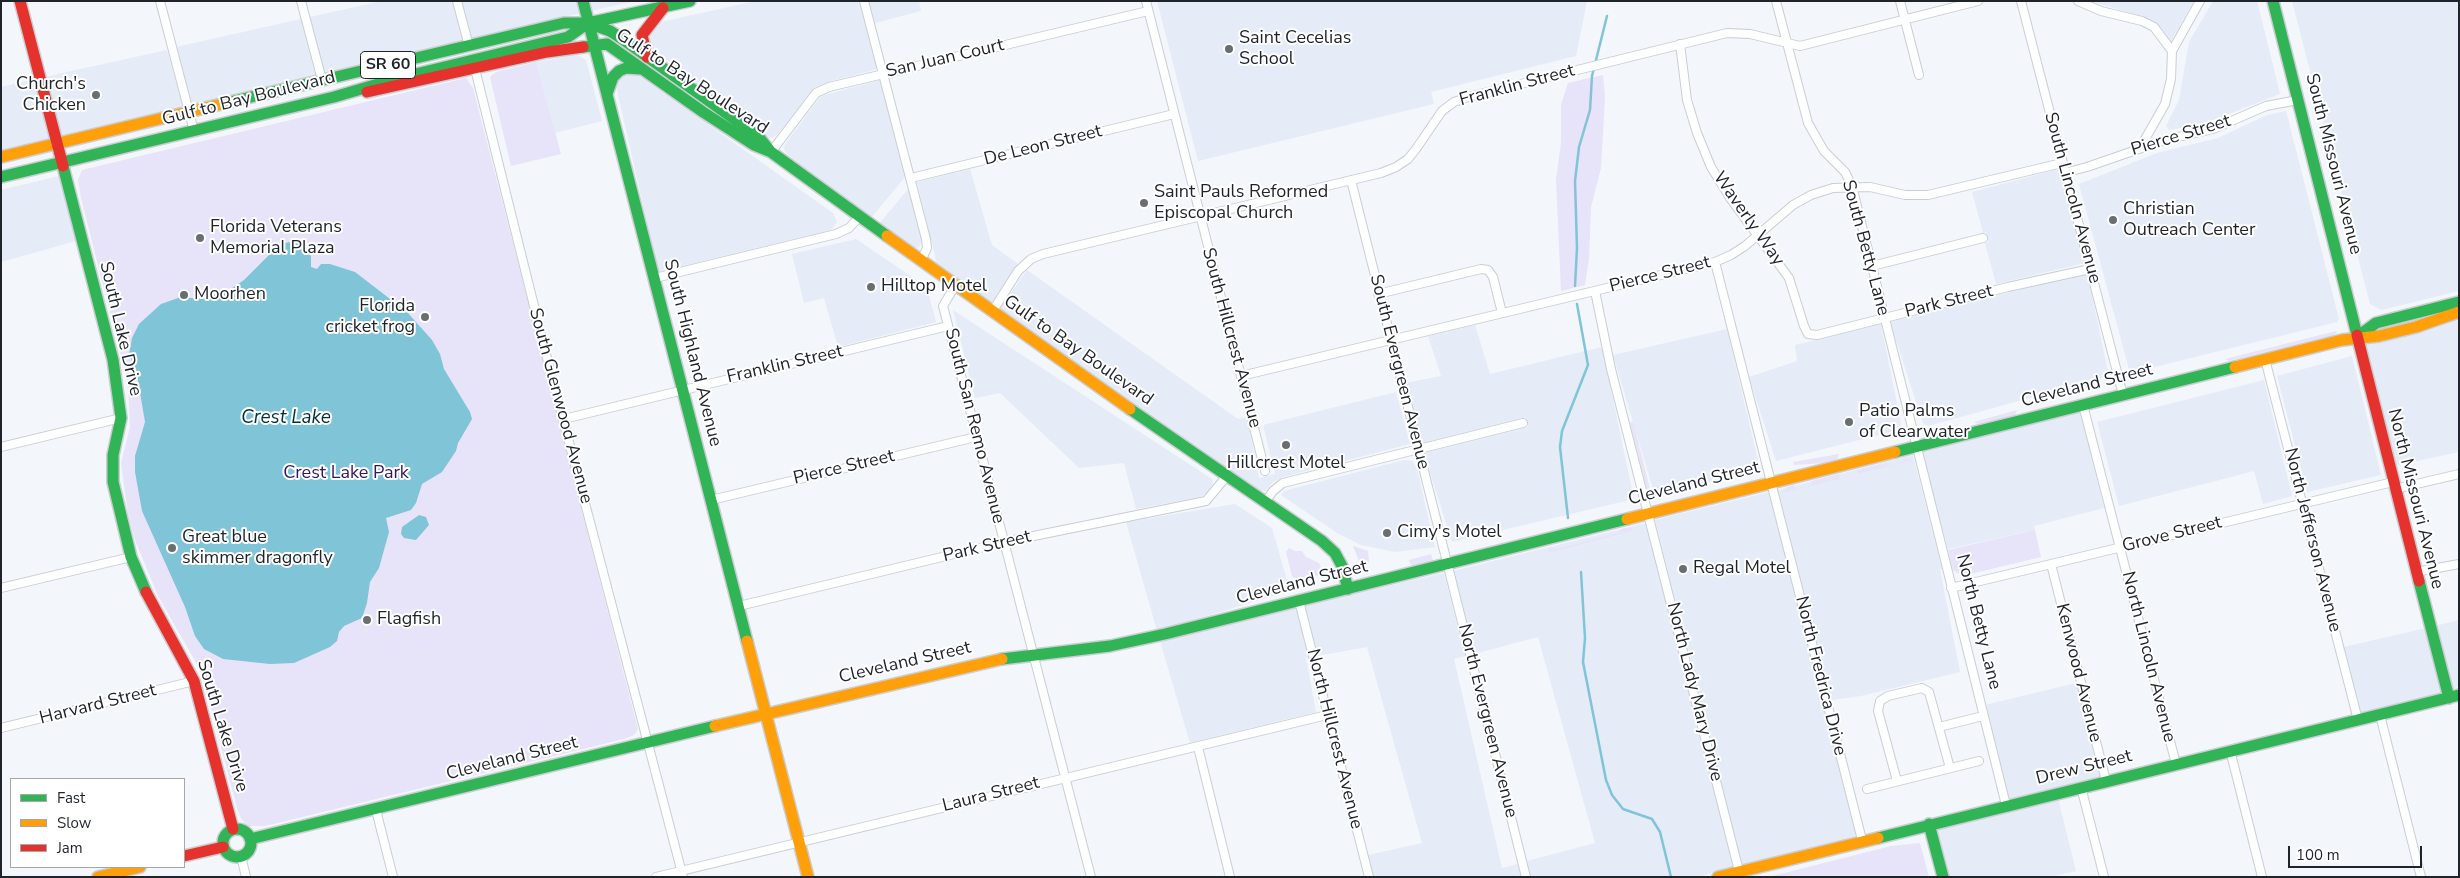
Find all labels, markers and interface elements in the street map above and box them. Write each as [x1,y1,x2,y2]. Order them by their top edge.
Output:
street label: Gulf to Bay Boulevard [612,25,772,139]
place label: Saint Cecelias School [1239,28,1351,70]
street label: San Juan Court [884,35,1006,83]
marker: Saint Cecelias School [1223,43,1235,55]
road number: SR 60 [360,52,416,78]
street label: Franklin Street [1457,60,1577,112]
street label: Gulf to Bay Boulevard [160,67,338,131]
street label: South Missouri Avenue [2300,71,2366,257]
place label: Church's Chicken [16,74,86,116]
marker: Church's Chicken [90,89,102,101]
street label: South Lincoln Avenue [2039,110,2105,286]
street label: Pierce Street [2129,111,2233,161]
street label: De Leon Street [982,121,1104,171]
street label: Waverly Way [1708,168,1788,270]
street label: South Betty Lane [1837,178,1893,318]
place label: Saint Pauls Reformed Episcopal Church [1154,182,1328,224]
marker: Saint Pauls Reformed Episcopal Church [1138,197,1150,209]
place label: Christian Outreach Center [2123,199,2255,242]
marker: Christian Outreach Center [2107,214,2119,226]
place label: Florida Veterans Memorial Plaza [210,217,342,260]
marker: Florida Veterans Memorial Plaza [194,232,206,244]
street label: South Hillcrest Avenue [1197,245,1265,431]
street label: Pierce Street [1607,252,1713,298]
street label: South Highland Avenue [658,257,726,449]
street label: South Lake Drive [94,260,146,398]
street label: South Evergreen Avenue [1364,272,1434,472]
place label: Hilltop Motel [881,276,987,298]
marker: Hilltop Motel [865,281,877,293]
street label: Park Street [1903,281,1995,323]
place label: Moorhen [194,284,266,306]
marker: Moorhen [178,289,190,301]
street label: Gulf to Bay Boulevard [999,291,1157,411]
place label: Florida cricket frog [326,296,415,338]
street label: South Glenwood Avenue [523,306,597,506]
marker: Florida cricket frog [419,311,431,323]
street label: South San Remo Avenue [939,326,1009,526]
street label: Franklin Street [725,341,845,389]
street label: Cleveland Street [2019,359,2155,413]
place label: Patio Palms of Clearwater [1859,401,1970,444]
water label: Crest Lake [241,407,331,429]
street label: North Missouri Avenue [2382,407,2448,591]
marker: Patio Palms of Clearwater [1843,416,1855,428]
marker: Hillcrest Motel [1280,439,1292,451]
street label: Pierce Street [791,446,897,490]
street label: North Jefferson Avenue [2279,446,2345,634]
place label: Hillcrest Motel [1227,453,1345,475]
street label: Cleveland Street [1626,457,1762,511]
park label: Crest Lake Park [283,463,409,485]
street label: Grove Street [2120,512,2224,558]
place label: Cimy's Motel [1397,522,1502,544]
street label: Park Street [941,526,1033,568]
place label: Great blue skimmer dragonfly [182,527,333,570]
marker: Cimy's Motel [1381,527,1393,539]
marker: Great blue skimmer dragonfly [166,542,178,554]
street label: North Betty Lane [1951,552,2005,692]
street label: Cleveland Street [1234,556,1370,610]
place label: Regal Motel [1693,558,1791,580]
marker: Regal Motel [1677,563,1689,575]
street label: North Lincoln Avenue [2116,569,2180,745]
street label: North Fredrica Drive [1790,594,1850,758]
street label: North Lady Mary Drive [1661,600,1727,784]
street label: Kenwood Avenue [2050,601,2106,745]
place label: Flagfish [377,609,441,631]
marker: Flagfish [361,614,373,626]
street label: North Evergreen Avenue [1452,622,1522,820]
street label: Cleveland Street [837,637,973,689]
street label: North Hillcrest Avenue [1301,647,1367,831]
street label: South Lake Drive [192,657,252,795]
street label: Harvard Street [37,680,159,730]
street label: Cleveland Street [444,732,580,786]
street label: Drew Street [2034,746,2134,790]
street label: Laura Street [940,773,1042,817]
legend [10,778,185,868]
text: Fast [57,788,85,808]
text: Slow [57,813,91,833]
scale bar [2290,836,2424,868]
text: Jam [57,838,83,858]
text: 100 m [2296,845,2340,865]

